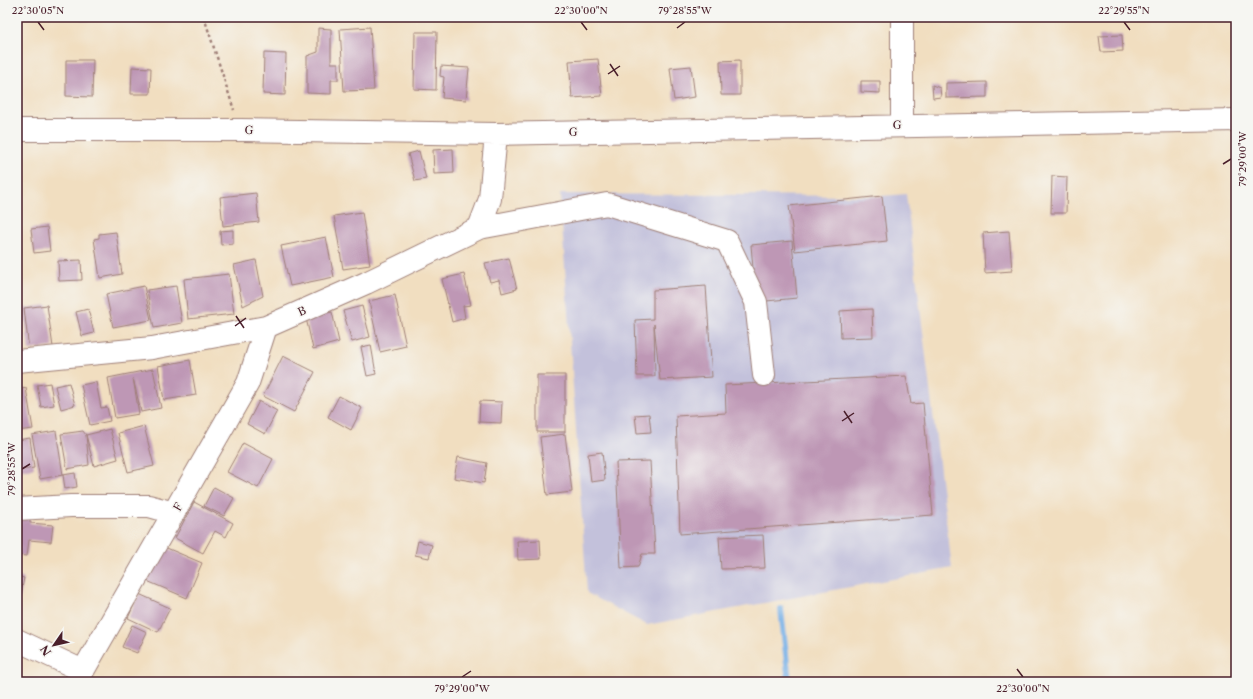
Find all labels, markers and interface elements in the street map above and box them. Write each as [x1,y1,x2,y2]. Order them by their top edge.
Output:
text: 22°30'05"N [12,4,64,17]
text: 22°30'00"N [554,4,608,17]
text: 79°28'55"W [658,4,713,17]
text: 22°29'55"N [1098,4,1150,17]
street label: G [892,118,902,132]
street label: G [244,123,254,137]
street label: G [568,125,578,139]
text: 79°29'00"W [1236,130,1249,187]
street label: B [296,303,309,319]
text: 79°28'55"W [5,441,18,496]
street label: F [170,500,186,514]
north arrow [34,625,74,665]
text: N [37,642,54,658]
text: 79°29'00"W [434,682,491,695]
text: 22°30'00"N [996,682,1050,695]

